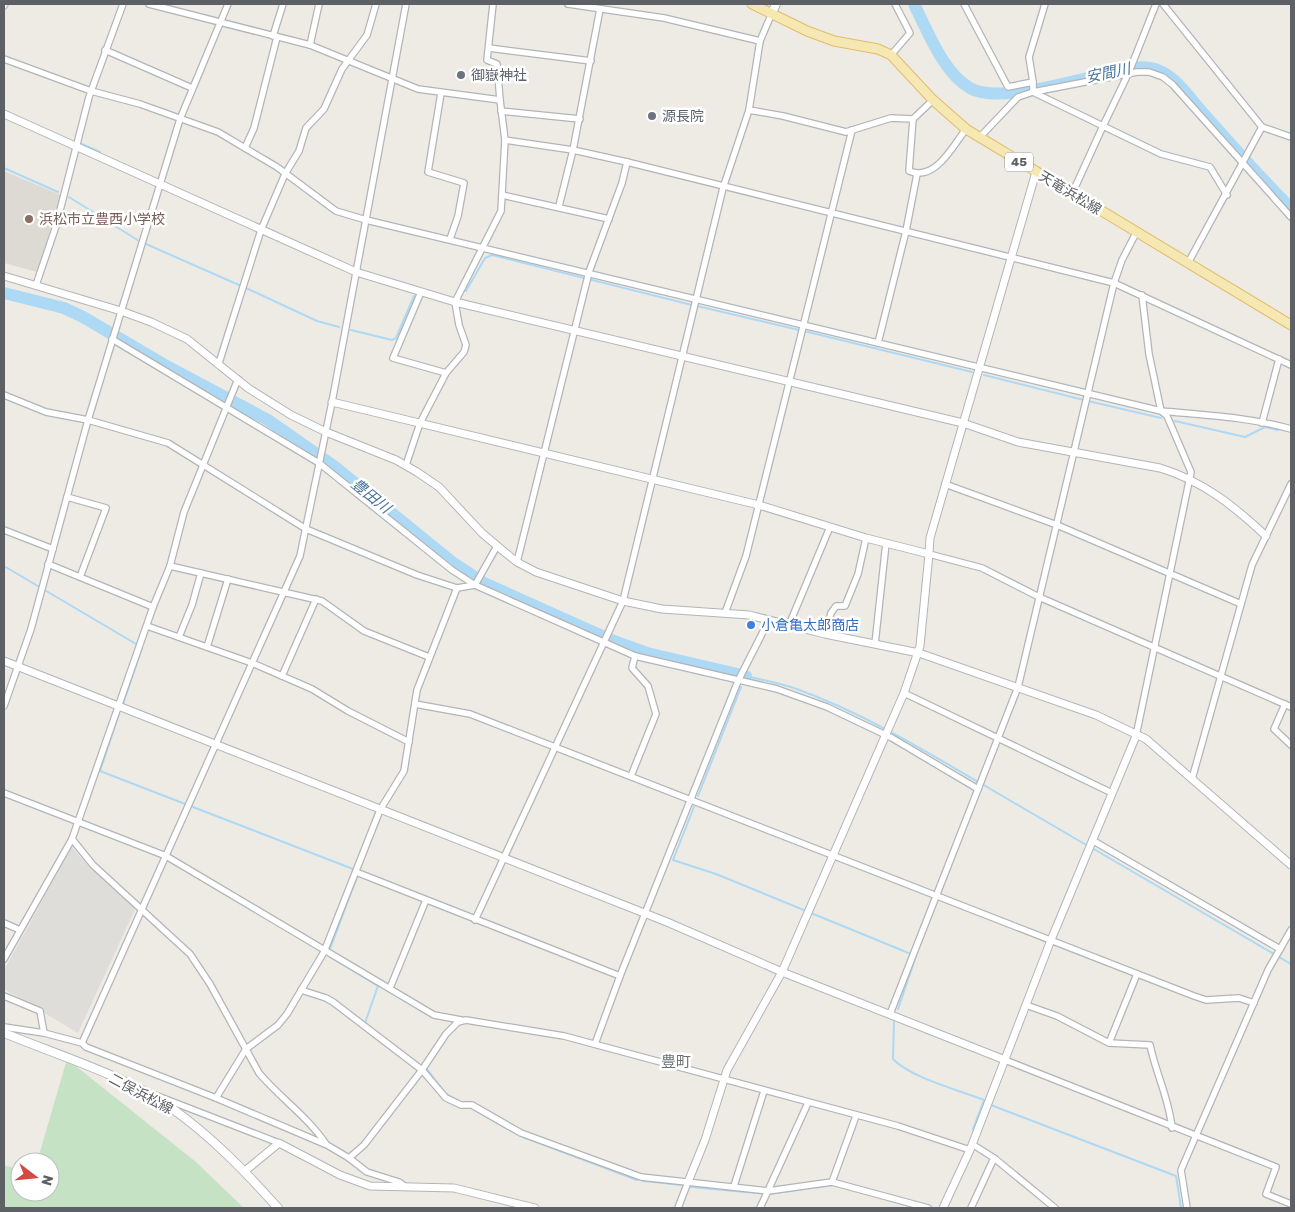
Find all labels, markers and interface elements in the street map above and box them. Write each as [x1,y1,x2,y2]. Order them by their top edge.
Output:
water label: 安間川 [1084,59,1134,86]
place label: 御嶽神社 [471,67,527,84]
marker: 御嶽神社 [455,69,467,81]
place label: 源長院 [662,108,704,125]
marker: 源長院 [646,110,658,122]
road number: 45 [1005,152,1033,172]
street label: 天竜浜松線 [1036,168,1104,218]
place label: 浜松市立豊西小学校 [39,211,165,228]
marker: 浜松市立豊西小学校 [23,213,35,225]
water label: 豊田川 [348,475,396,518]
place label: 小倉亀太郎商店 [761,617,859,634]
marker: 小倉亀太郎商店 [745,619,757,631]
district label: 豊町 [661,1053,691,1071]
street label: 二俣浜松線 [106,1070,176,1118]
north arrow [10,1152,60,1202]
text: N [37,1173,57,1188]

